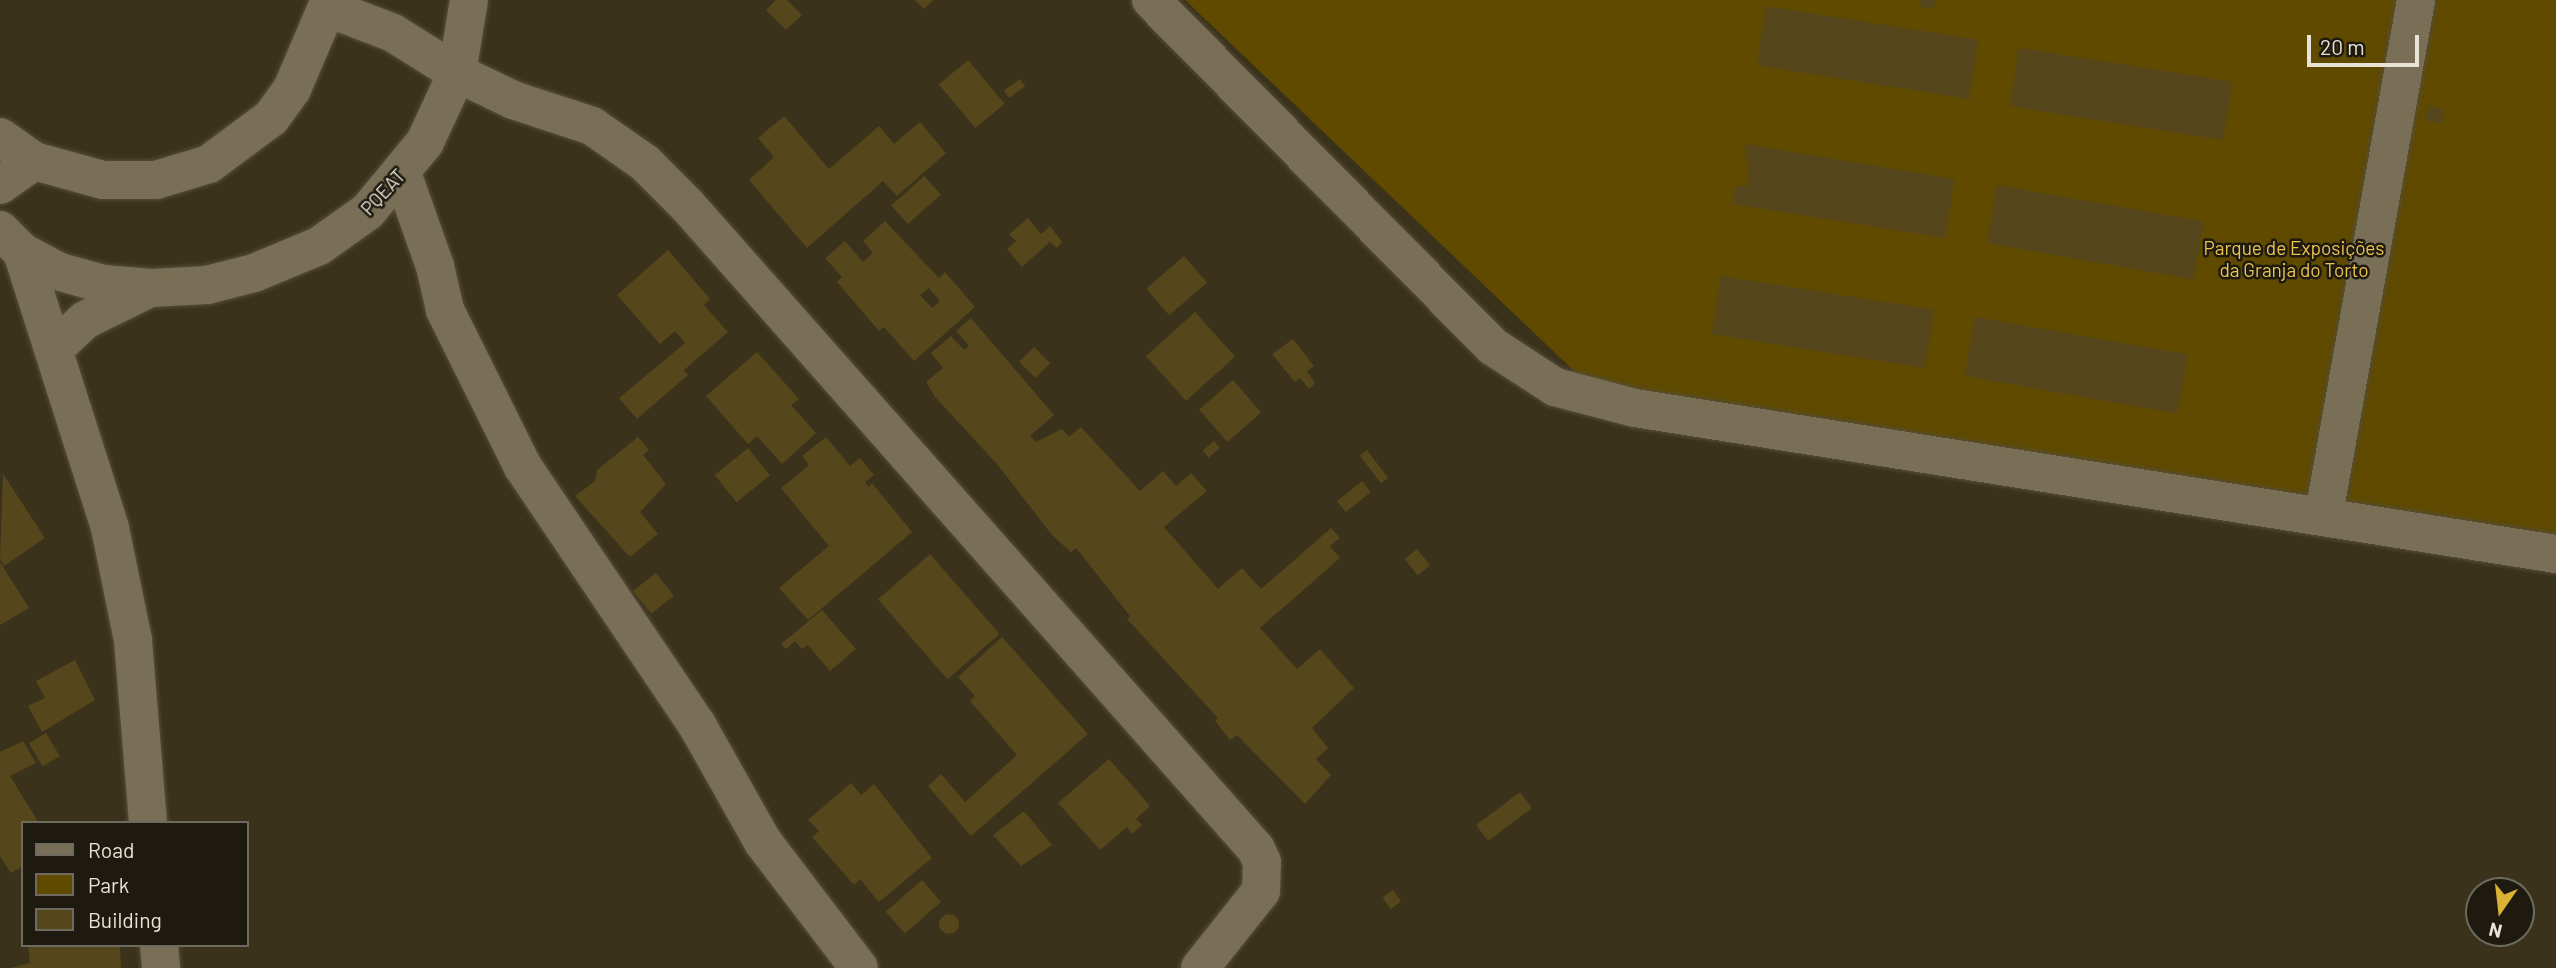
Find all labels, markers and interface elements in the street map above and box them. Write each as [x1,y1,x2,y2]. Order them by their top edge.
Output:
scale bar [2311,21,2423,65]
text: 20 m [2320,34,2365,59]
street label: PQEAT [356,164,410,220]
park label: Parque de Exposições da Granja do Torto [2204,237,2384,281]
legend [21,821,248,947]
text: Road [88,837,134,862]
text: Park [88,872,129,897]
north arrow [2465,877,2535,947]
text: Building [88,907,162,932]
text: N [2486,918,2504,944]

